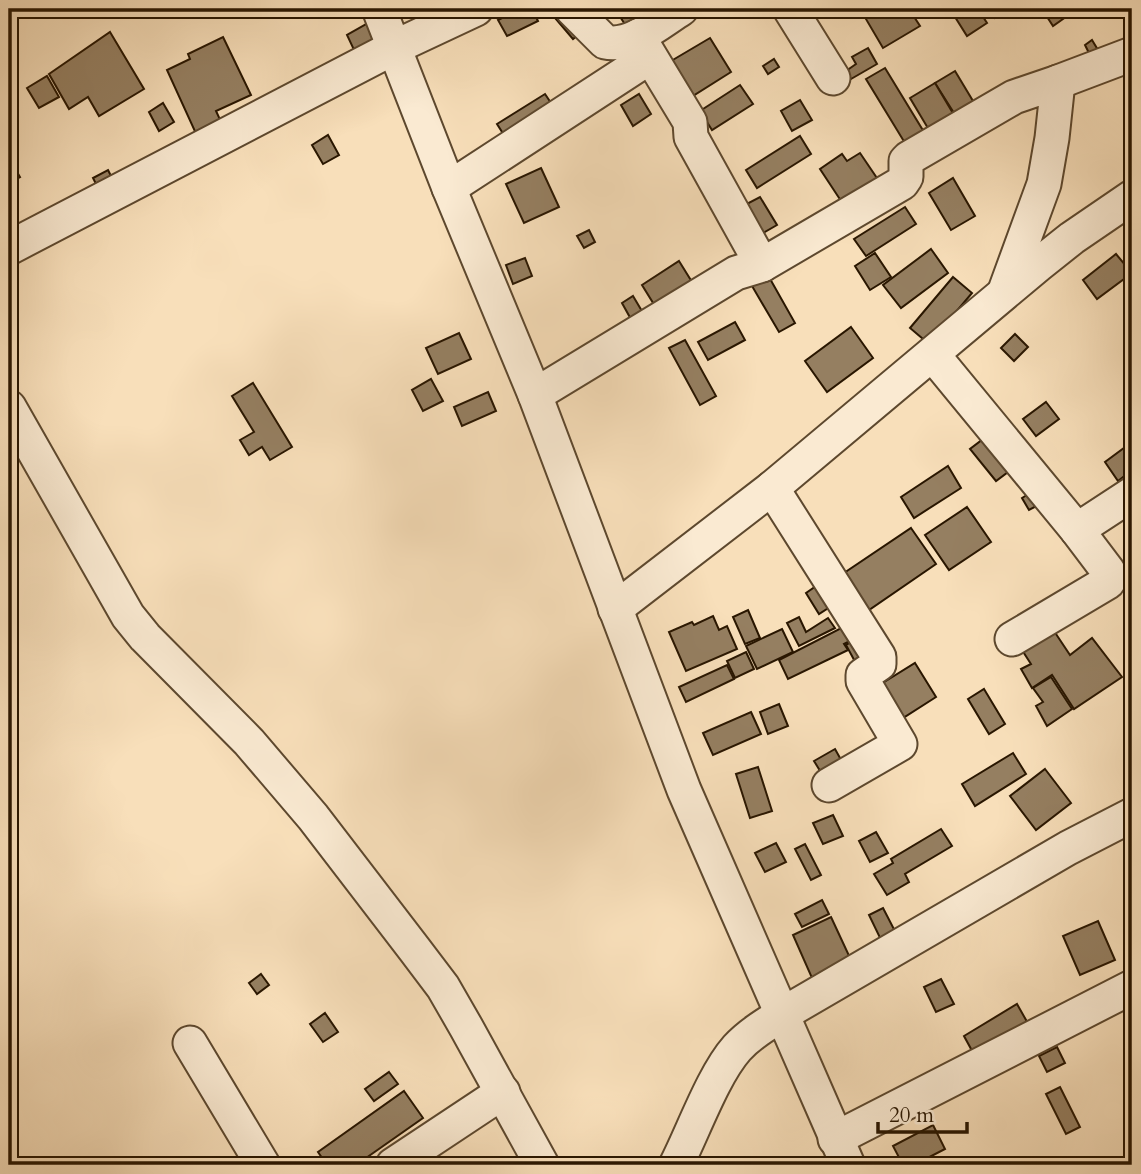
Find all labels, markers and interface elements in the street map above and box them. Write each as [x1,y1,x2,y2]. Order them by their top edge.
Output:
scale bar [878,1090,968,1134]
text: 20 m [889,1101,934,1130]

